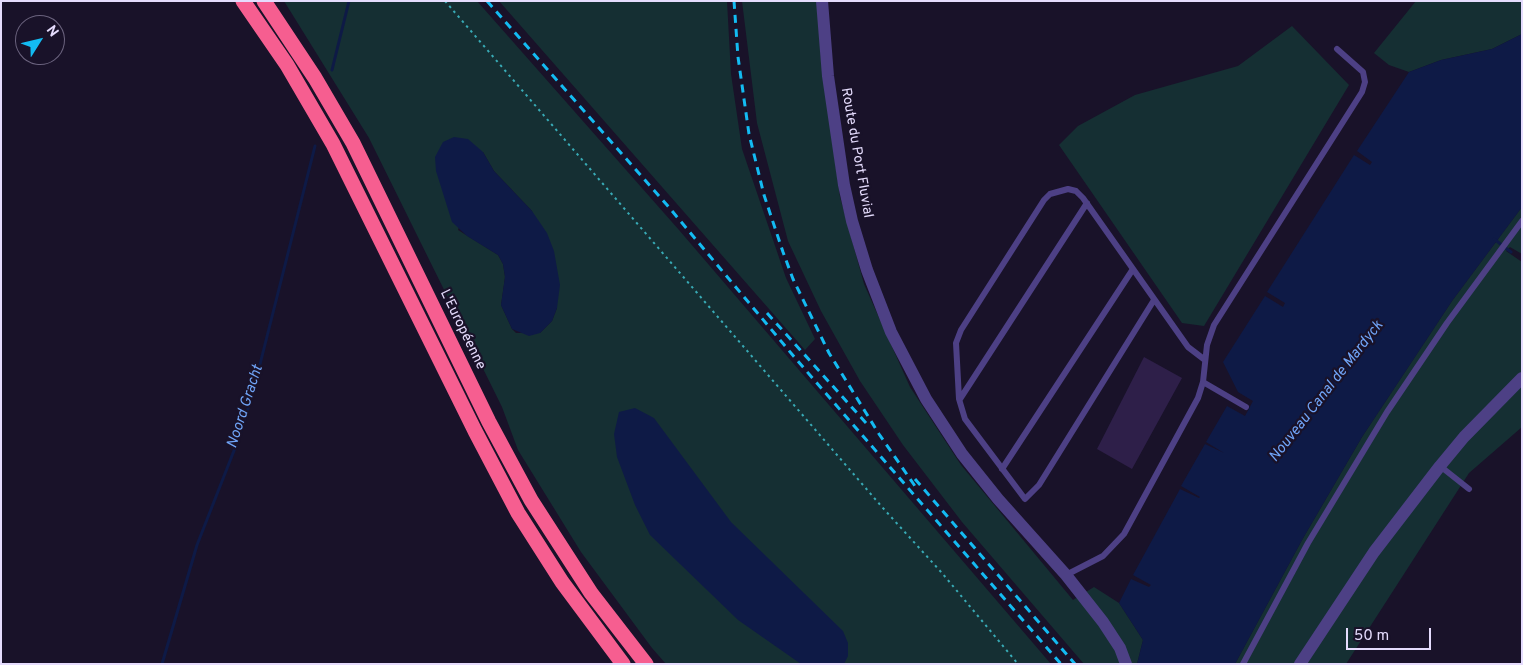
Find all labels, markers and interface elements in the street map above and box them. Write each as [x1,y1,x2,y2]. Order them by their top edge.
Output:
north arrow [15,15,65,65]
text: N [42,22,62,41]
street label: Route du Port Fluvial [836,87,876,219]
street label: L'Européenne [435,287,489,373]
water label: Nouveau Canal de Mardyck [1266,318,1388,466]
water label: Noord Gracht [224,363,268,451]
scale bar [1348,618,1433,650]
text: 50 m [1354,627,1389,646]

